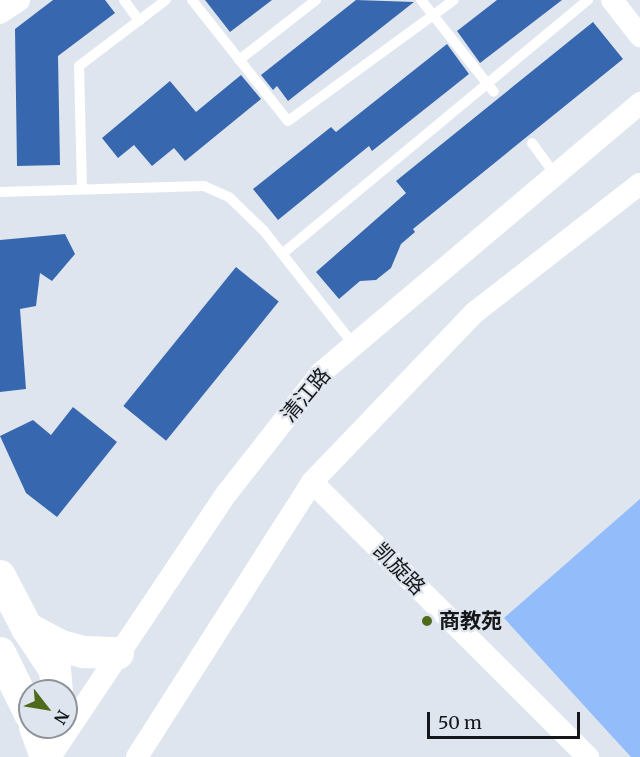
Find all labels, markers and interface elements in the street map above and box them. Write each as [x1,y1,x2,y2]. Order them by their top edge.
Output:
street label: 清江路 [276,363,336,427]
street label: 凯旋路 [368,538,430,600]
place label: 商教苑 [439,608,502,634]
marker: 商教苑 [420,614,434,628]
north arrow [18,679,78,739]
scale bar [430,700,583,738]
text: N [50,707,74,728]
text: 50 m [438,711,482,734]

